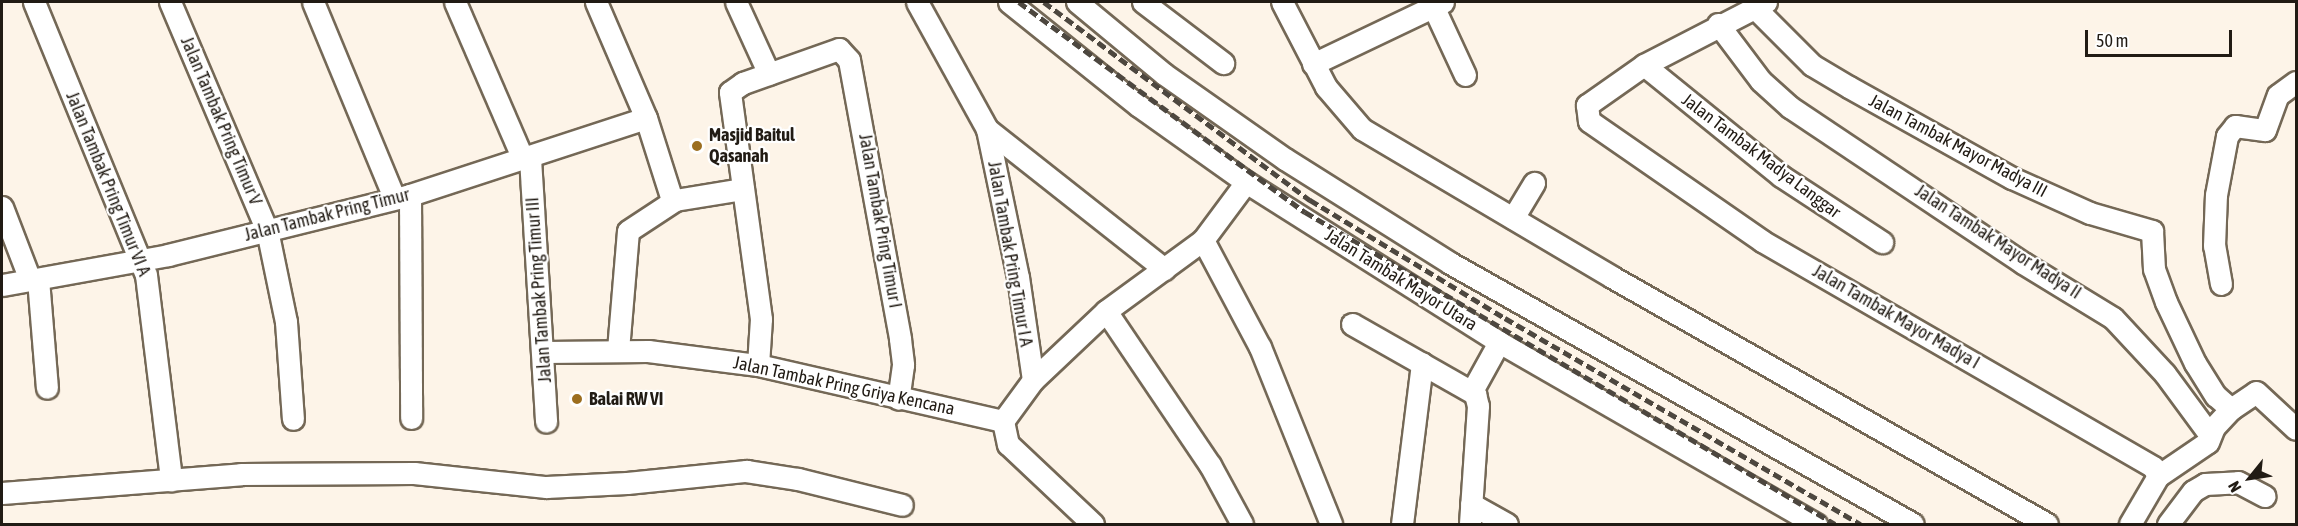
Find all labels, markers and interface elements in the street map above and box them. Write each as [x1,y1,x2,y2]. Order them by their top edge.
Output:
scale bar [2088,18,2235,56]
text: 50 m [2096,30,2128,51]
street label: Jalan Tambak Pring Timur V [176,34,266,208]
street label: Jalan Tambak Pring Timur VI A [61,89,155,279]
street label: Jalan Tambak Madya Langgar [1677,89,1845,223]
street label: Jalan Tambak Mayor Madya III [1865,90,2051,202]
place label: Masjid Baitul Qasanah [709,125,795,168]
street label: Jalan Tambak Pring Timur I [854,132,906,310]
marker: Masjid Baitul Qasanah [690,139,704,153]
street label: Jalan Tambak Pring Timur I A [983,160,1037,348]
street label: Jalan Tambak Mayor Madya II [1911,180,2085,304]
street label: Jalan Tambak Pring Timur [242,184,412,246]
street label: Jalan Tambak Pring Timur III [522,197,556,383]
street label: Jalan Tambak Mayor Utara [1321,224,1481,336]
street label: Jalan Tambak Mayor Madya I [1809,260,1983,374]
street label: Jalan Tambak Pring Griya Kencana [731,352,957,420]
place label: Balai RW VI [589,388,663,410]
marker: Balai RW VI [570,392,584,406]
north arrow [2220,448,2280,508]
text: N [2224,478,2245,496]

